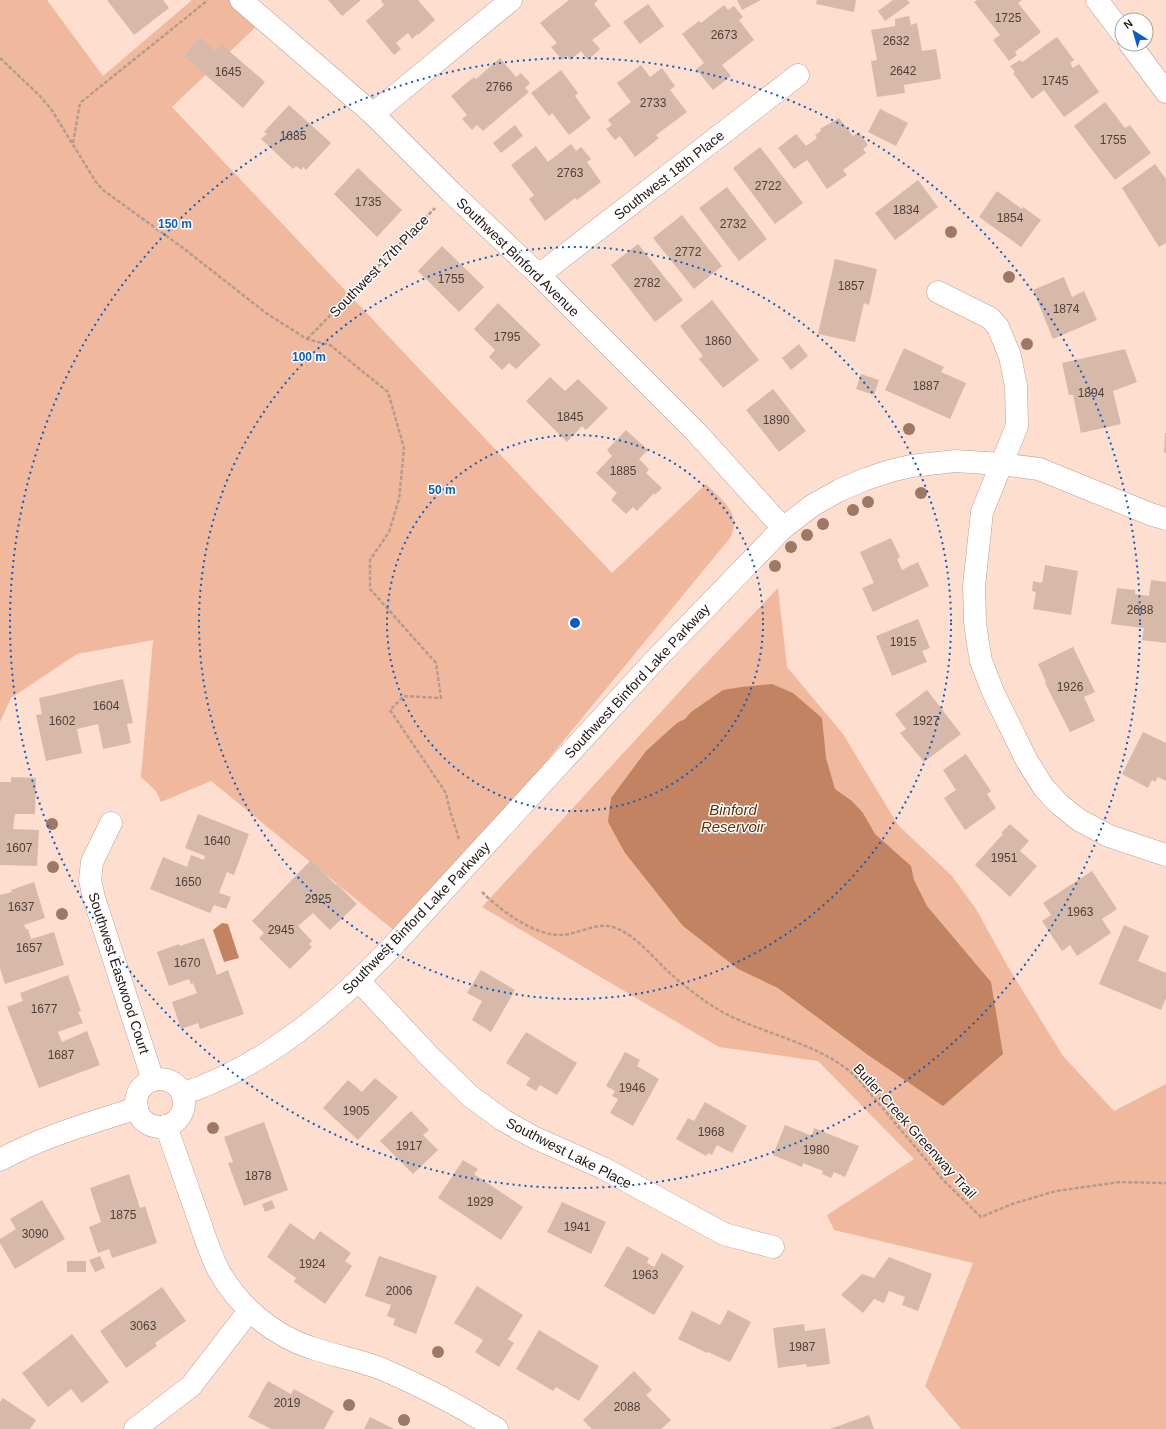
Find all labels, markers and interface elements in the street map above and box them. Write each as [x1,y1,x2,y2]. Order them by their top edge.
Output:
house number: 1725 [995,11,1022,25]
north arrow [1114,12,1154,52]
text: N [1121,17,1135,31]
house number: 2673 [711,28,738,42]
house number: 2632 [883,34,910,48]
house number: 2642 [890,64,917,78]
house number: 1645 [215,65,242,79]
house number: 1745 [1042,74,1069,88]
house number: 2766 [486,80,513,94]
house number: 2733 [640,96,667,110]
street label: Southwest 18th Place [611,127,727,223]
house number: 1685 [280,129,307,143]
house number: 1755 [1100,133,1127,147]
house number: 2763 [557,166,584,180]
house number: 2722 [755,179,782,193]
street label: Southwest Binford Avenue [453,194,583,320]
house number: 1735 [355,195,382,209]
house number: 1834 [893,203,920,217]
house number: 1854 [997,211,1024,225]
street label: Southwest 17th Place [326,212,432,320]
text: 150 m [158,217,192,231]
house number: 2732 [720,217,747,231]
house number: 2772 [675,245,702,259]
house number: 1755 [438,272,465,286]
house number: 2782 [634,276,661,290]
house number: 1857 [838,279,865,293]
house number: 1874 [1053,302,1080,316]
house number: 1795 [494,330,521,344]
house number: 1860 [705,334,732,348]
text: 100 m [292,350,326,364]
house number: 1887 [913,379,940,393]
house number: 1894 [1078,386,1105,400]
house number: 1845 [557,410,584,424]
house number: 1890 [763,413,790,427]
house number: 1885 [610,464,637,478]
text: 50 m [428,483,456,497]
street label: Southwest Binford Lake Parkway [561,600,713,762]
house number: 2688 [1127,603,1154,617]
centre of rings [568,616,582,630]
house number: 1915 [890,635,917,649]
house number: 1926 [1057,680,1084,694]
house number: 1604 [93,699,120,713]
house number: 1602 [49,714,76,728]
house number: 1927 [913,714,940,728]
water label: Binford Reservoir [701,801,766,835]
house number: 1640 [204,834,231,848]
street label: Southwest Binford Lake Parkway [339,839,493,997]
house number: 1607 [6,841,33,855]
house number: 1951 [991,851,1018,865]
house number: 1650 [175,875,202,889]
street label: Southwest Eastwood Court [85,890,153,1056]
house number: 2925 [305,892,332,906]
house number: 1637 [8,900,35,914]
house number: 1963 [1067,905,1094,919]
house number: 2945 [268,923,295,937]
house number: 1657 [16,941,43,955]
house number: 1670 [174,956,201,970]
house number: 1677 [31,1002,58,1016]
house number: 1687 [48,1048,75,1062]
street label: Butler Creek Greenway Trail [850,1060,980,1202]
house number: 1946 [619,1081,646,1095]
house number: 1905 [343,1104,370,1118]
street label: Southwest Lake Place [504,1114,635,1192]
house number: 1968 [698,1125,725,1139]
house number: 1917 [396,1139,423,1153]
house number: 1980 [803,1143,830,1157]
house number: 1878 [245,1169,272,1183]
house number: 1929 [467,1195,494,1209]
house number: 1875 [110,1208,137,1222]
house number: 1941 [564,1220,591,1234]
house number: 3090 [22,1227,49,1241]
house number: 1924 [299,1257,326,1271]
house number: 1963 [632,1268,659,1282]
house number: 2006 [386,1284,413,1298]
house number: 3063 [130,1319,157,1333]
house number: 1987 [789,1340,816,1354]
house number: 2019 [274,1396,301,1410]
house number: 2088 [614,1400,641,1414]

